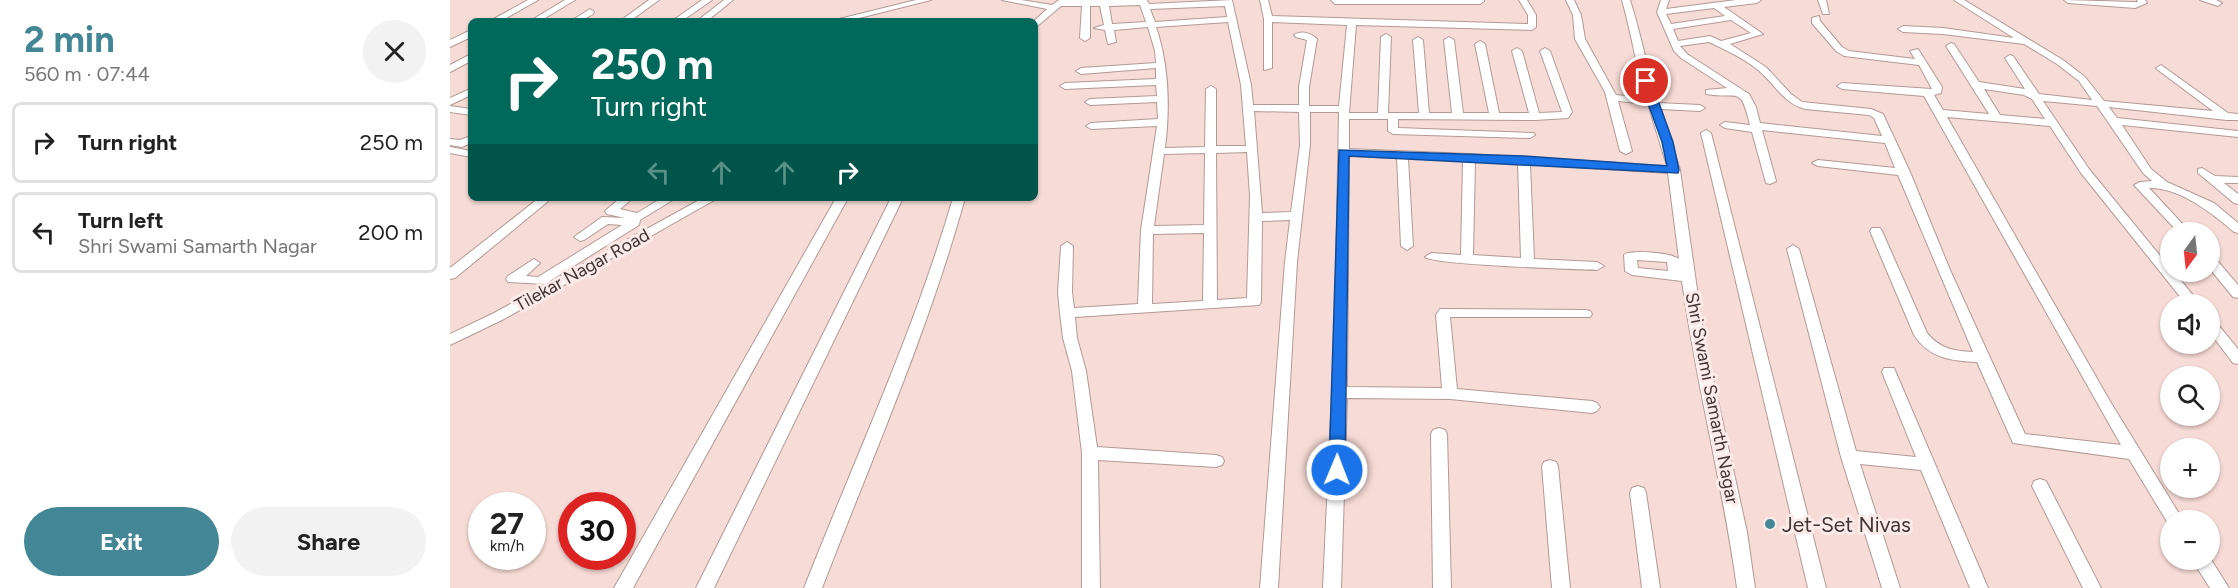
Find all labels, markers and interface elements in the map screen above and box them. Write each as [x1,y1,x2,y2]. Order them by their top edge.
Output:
text: 2 min [24,18,115,61]
button: close [363,20,426,83]
text: 250 m [591,39,714,90]
icon: right [492,42,570,120]
pin [1620,55,1671,106]
text: 560 m · 07:44 [24,62,150,86]
icon: arrive [1629,64,1662,97]
text: Turn right [591,90,707,123]
icon: right [27,126,60,159]
text: Turn right [78,129,177,156]
text: 250 m [360,129,423,156]
icon: left [642,156,675,189]
icon: ahead [705,156,738,189]
icon: ahead [768,156,801,189]
icon: right [831,156,864,189]
text: Turn left [78,207,164,234]
icon: left [27,216,60,249]
text: 200 m [358,219,423,246]
north arrow [2160,222,2220,282]
map controls [2160,222,2220,570]
street label: Tilekar Nagar Road [511,224,653,316]
text: Shri Swami Samarth Nagar [78,234,317,258]
street label: Shri Swami Samarth Nagar [1681,290,1743,506]
button: sound [2160,294,2220,354]
button: search [2160,366,2220,426]
position arrow [1305,438,1369,502]
button: + [2160,438,2220,498]
speed limit sign: 30 [558,492,636,570]
text: 27 [490,505,524,542]
button: Exit [24,507,219,576]
button: Share [231,507,426,576]
button: − [2160,510,2220,570]
place label: Jet-Set Nivas [1782,512,1911,537]
marker: Jet-Set Nivas [1763,517,1777,531]
text: km/h [490,537,524,555]

